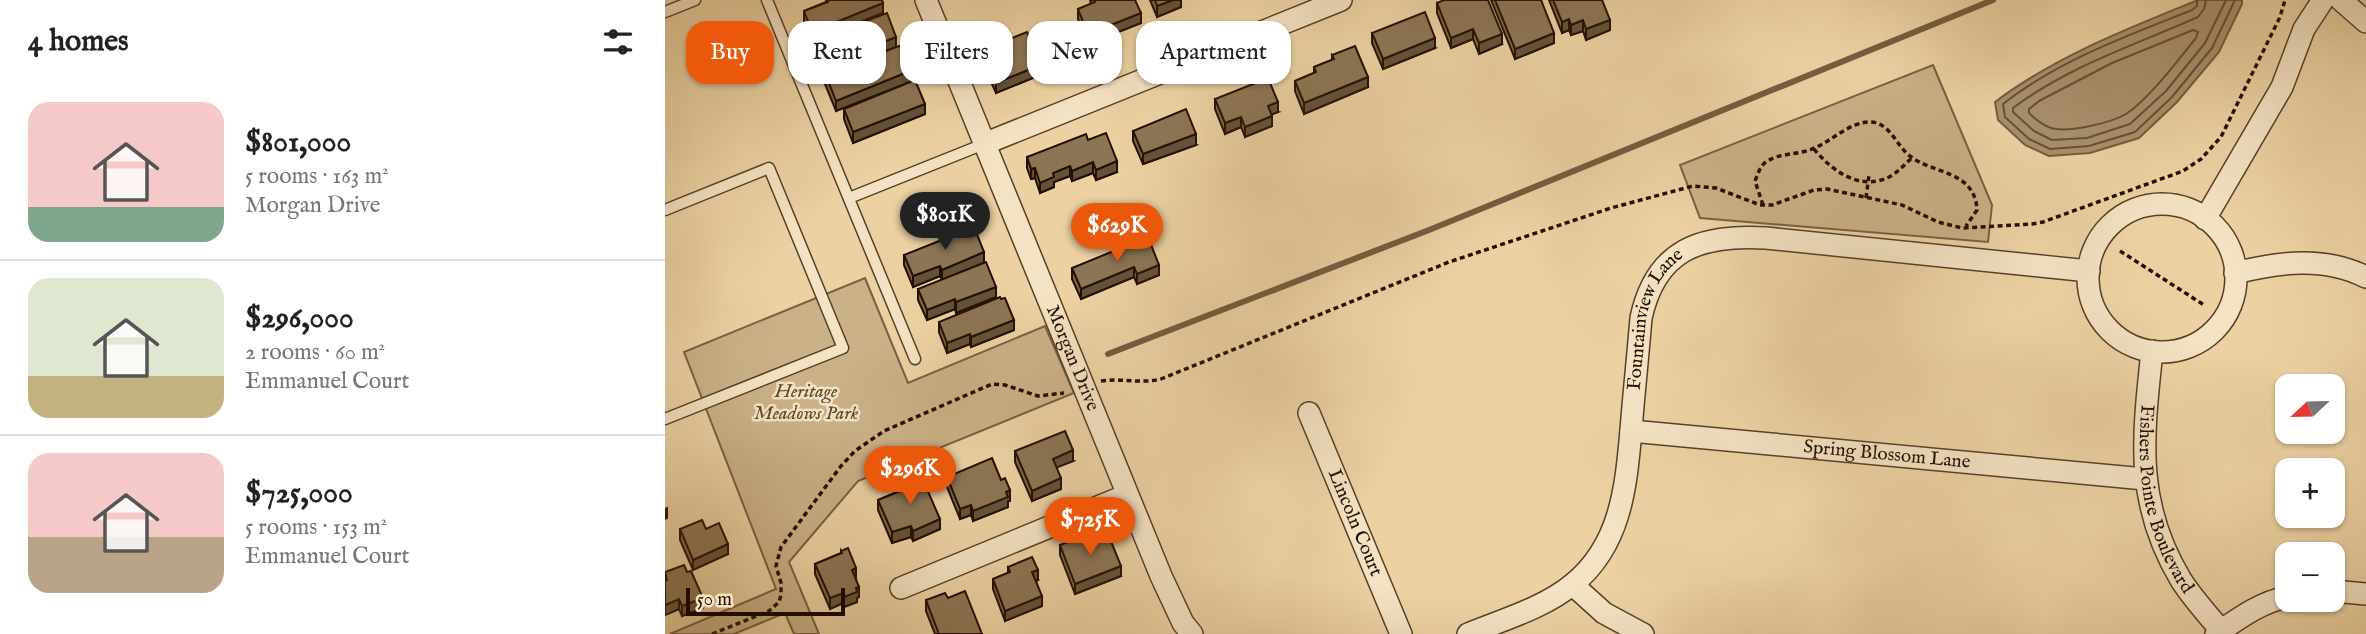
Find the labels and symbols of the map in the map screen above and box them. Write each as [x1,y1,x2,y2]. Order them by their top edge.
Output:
pin: $801K [896,192,994,252]
pin: $629K [1068,204,1166,263]
street label: Fountainview Lane [1623,243,1688,391]
street label: Morgan Drive [1040,302,1105,415]
north arrow [2275,374,2345,444]
park label: Heritage Meadows Park [754,380,859,426]
street label: Fishers Pointe Boulevard [2133,404,2199,599]
street label: Spring Blossom Lane [1802,435,1972,475]
pin: $296K [861,447,959,506]
street label: Lincoln Court [1322,466,1388,580]
pin: $725K [1041,498,1139,557]
scale bar [686,585,845,617]

